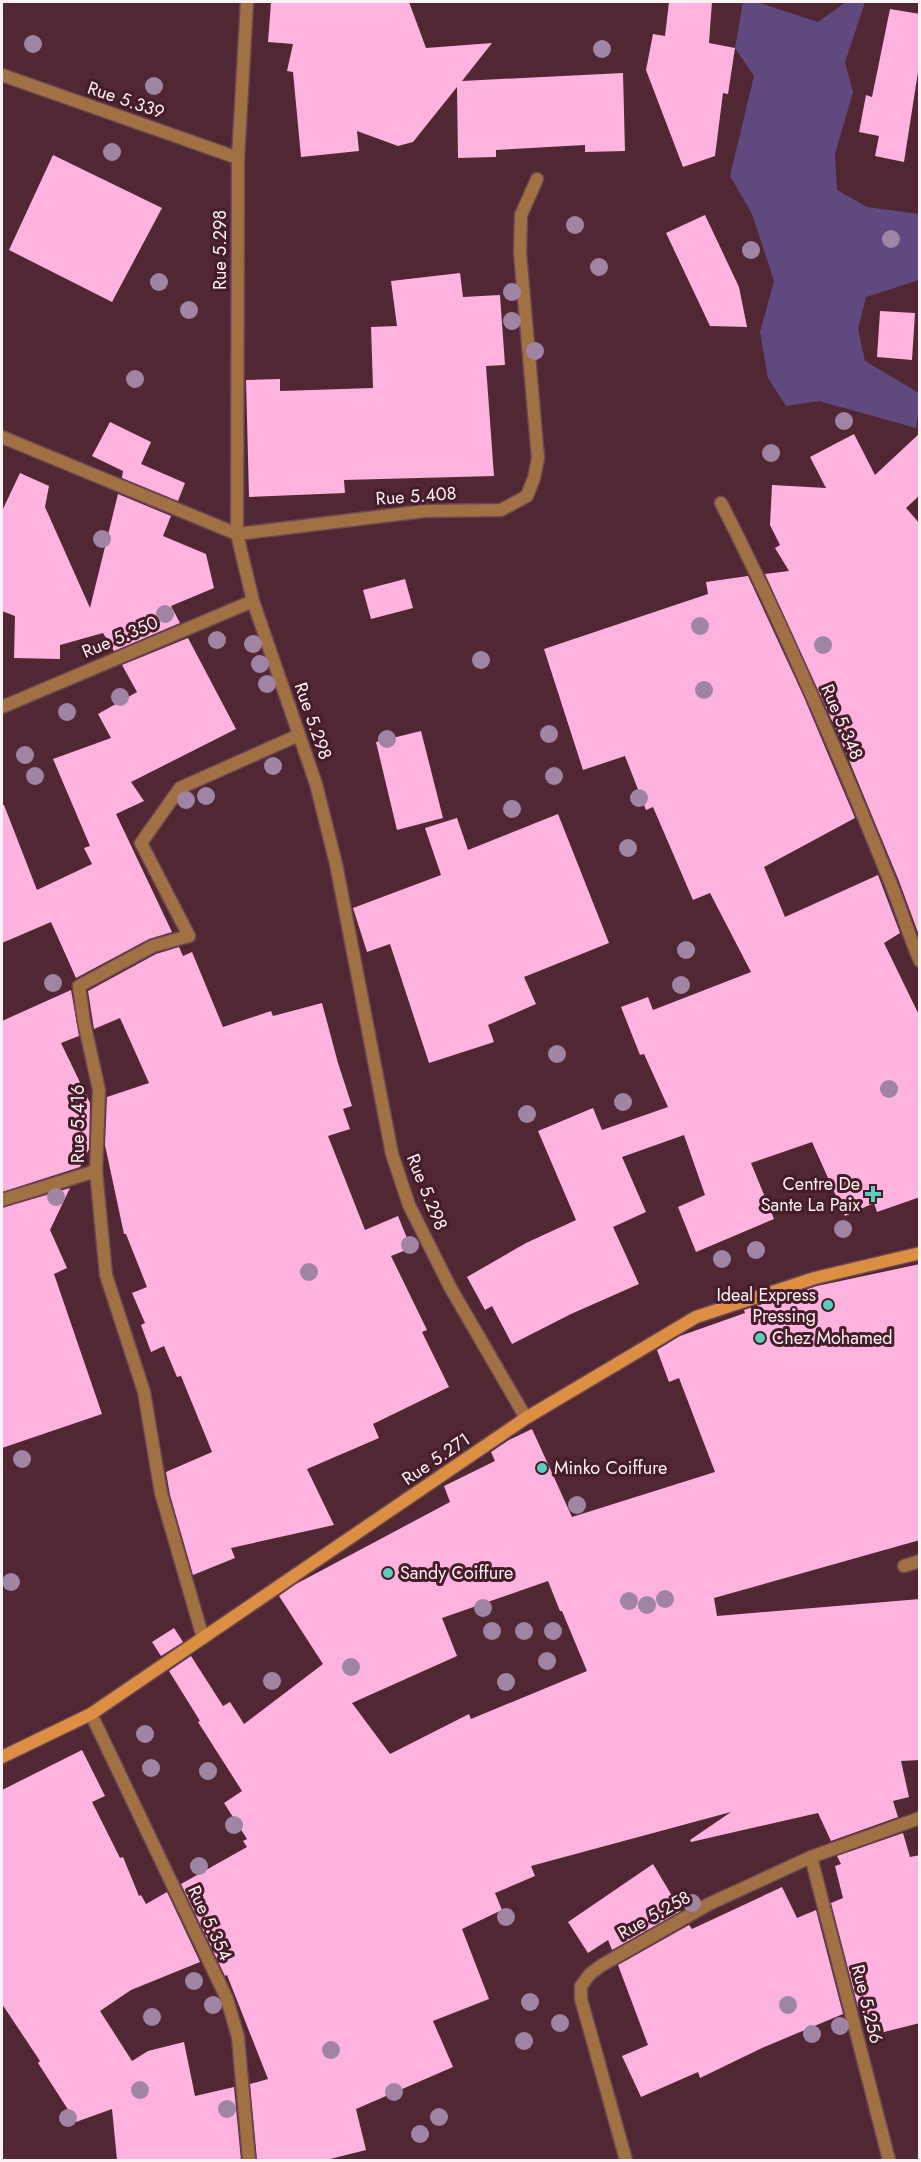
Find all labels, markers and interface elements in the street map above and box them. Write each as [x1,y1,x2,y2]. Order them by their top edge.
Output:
street label: Rue 5.339 [84,75,168,125]
street label: Rue 5.298 [207,210,233,290]
street label: Rue 5.408 [375,480,457,512]
street label: Rue 5.350 [78,609,162,665]
street label: Rue 5.298 [288,679,338,763]
street label: Rue 5.348 [814,680,870,764]
street label: Rue 5.416 [65,1085,91,1163]
street label: Rue 5.298 [400,1150,454,1234]
place label: Centre De Sante La Paix [761,1171,860,1218]
marker: Centre De Sante La Paix [864,1185,882,1203]
place label: Ideal Express Pressing [716,1282,816,1329]
marker: Ideal Express Pressing [821,1298,835,1312]
place label: Chez Mohamed [772,1325,893,1351]
marker: Chez Mohamed [753,1331,767,1345]
street label: Rue 5.271 [397,1427,475,1491]
place label: Minko Coiffure [554,1455,667,1481]
marker: Minko Coiffure [535,1461,549,1475]
place label: Sandy Coiffure [400,1560,513,1586]
marker: Sandy Coiffure [381,1566,395,1580]
street label: Rue 5.354 [181,1881,239,1965]
street label: Rue 5.258 [613,1884,695,1946]
street label: Rue 5.256 [845,1962,889,2046]

